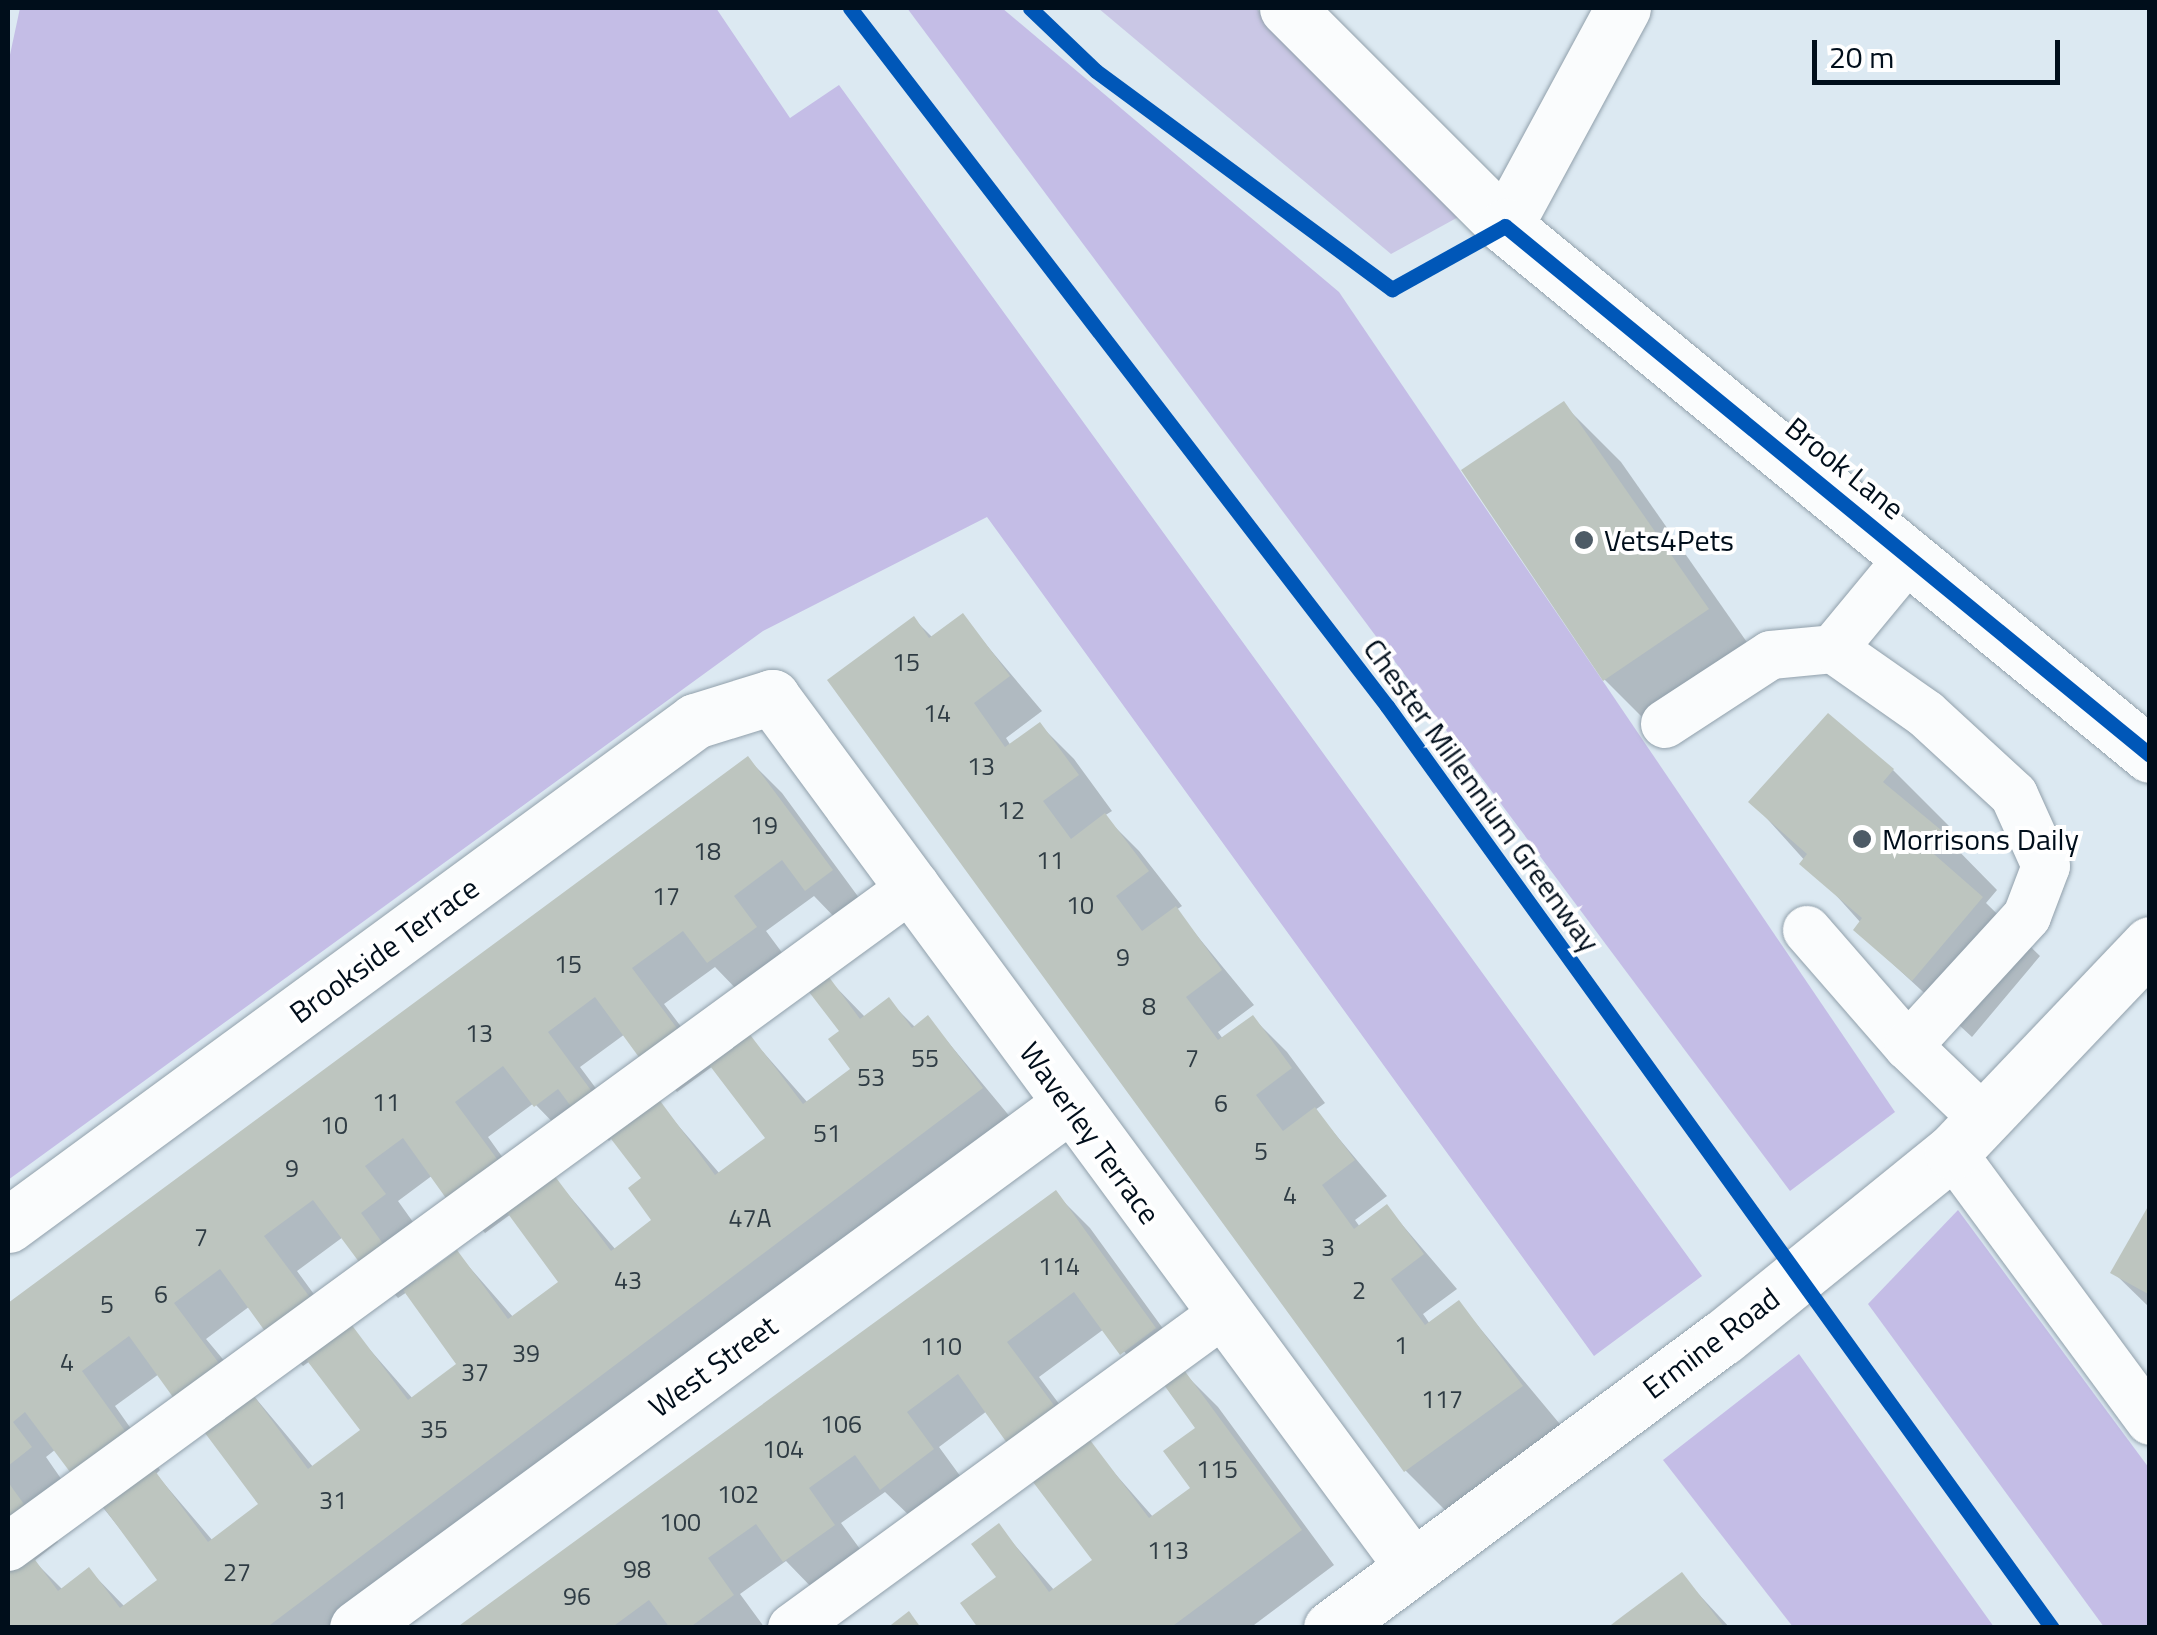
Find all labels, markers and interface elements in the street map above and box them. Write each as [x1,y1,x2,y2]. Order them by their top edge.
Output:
scale bar [1817,20,2064,82]
text: 20 m [1829,34,1894,80]
street label: Brook Lane [1779,409,1911,527]
place label: Vets4Pets [1604,522,1734,558]
marker: Vets4Pets [1573,529,1595,551]
street label: Chester Millennium Greenway [1356,631,1608,959]
house number: 15 [892,647,920,677]
house number: 14 [923,698,951,728]
house number: 13 [967,751,995,781]
house number: 12 [997,795,1025,825]
house number: 19 [750,810,778,840]
place label: Morrisons Daily [1882,821,2079,857]
marker: Morrisons Daily [1851,828,1873,850]
house number: 18 [693,836,721,866]
house number: 11 [1036,845,1064,875]
street label: Brookside Terrace [282,869,486,1031]
house number: 17 [652,881,680,911]
house number: 10 [1066,890,1094,920]
house number: 9 [1116,942,1130,972]
house number: 15 [554,949,582,979]
house number: 8 [1142,991,1156,1021]
house number: 13 [465,1018,493,1048]
street label: Waverley Terrace [1012,1035,1168,1231]
house number: 55 [911,1043,939,1073]
house number: 7 [1185,1043,1199,1073]
house number: 53 [857,1062,885,1092]
house number: 11 [372,1087,400,1117]
house number: 6 [1214,1088,1228,1118]
house number: 10 [320,1110,348,1140]
house number: 51 [813,1118,841,1148]
house number: 5 [1254,1136,1268,1166]
house number: 9 [285,1153,299,1183]
house number: 4 [1283,1180,1297,1210]
house number: 47A [729,1203,771,1233]
house number: 7 [194,1222,208,1252]
house number: 3 [1321,1232,1335,1262]
house number: 114 [1038,1251,1080,1281]
house number: 43 [614,1265,642,1295]
house number: 2 [1352,1275,1366,1305]
house number: 6 [154,1279,168,1309]
street label: Ermine Road [1636,1280,1786,1406]
house number: 5 [100,1289,114,1319]
street label: West Street [642,1307,784,1425]
house number: 1 [1394,1330,1408,1360]
house number: 110 [920,1331,962,1361]
house number: 39 [512,1338,540,1368]
house number: 4 [60,1347,74,1377]
house number: 37 [461,1357,489,1387]
house number: 117 [1421,1384,1463,1414]
house number: 106 [820,1409,862,1439]
house number: 35 [420,1414,448,1444]
house number: 104 [762,1434,804,1464]
house number: 115 [1196,1454,1238,1484]
house number: 102 [717,1479,759,1509]
house number: 31 [319,1485,347,1515]
house number: 100 [659,1507,701,1537]
house number: 113 [1147,1535,1189,1565]
house number: 98 [623,1554,651,1584]
house number: 27 [223,1557,251,1587]
house number: 96 [563,1581,591,1611]

